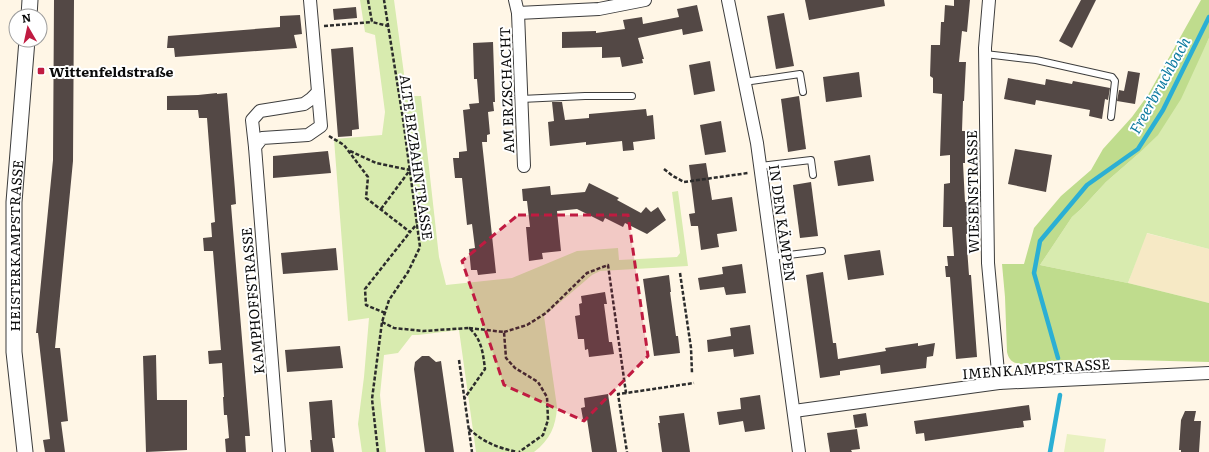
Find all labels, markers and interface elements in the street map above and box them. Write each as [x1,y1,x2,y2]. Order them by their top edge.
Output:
north arrow [8,8,48,48]
text: N [20,9,32,26]
street label: AM ERZSCHACHT [494,26,518,154]
water label: Freerbruchbach [1123,32,1195,138]
place label: Wittenfeldstraße [49,61,174,81]
marker: Wittenfeldstraße [36,66,46,76]
street label: ALTE ERZBAHNTRASSE [395,73,439,241]
street label: WIESENSTRASSE [961,130,983,254]
street label: HEISTERKAMPSTRASSE [4,159,27,332]
street label: IN DEN KÄMPEN [765,163,801,283]
street label: KAMPHOFFSTRASSE [236,227,268,375]
street label: IMENKAMPSTRASSE [961,353,1111,383]

